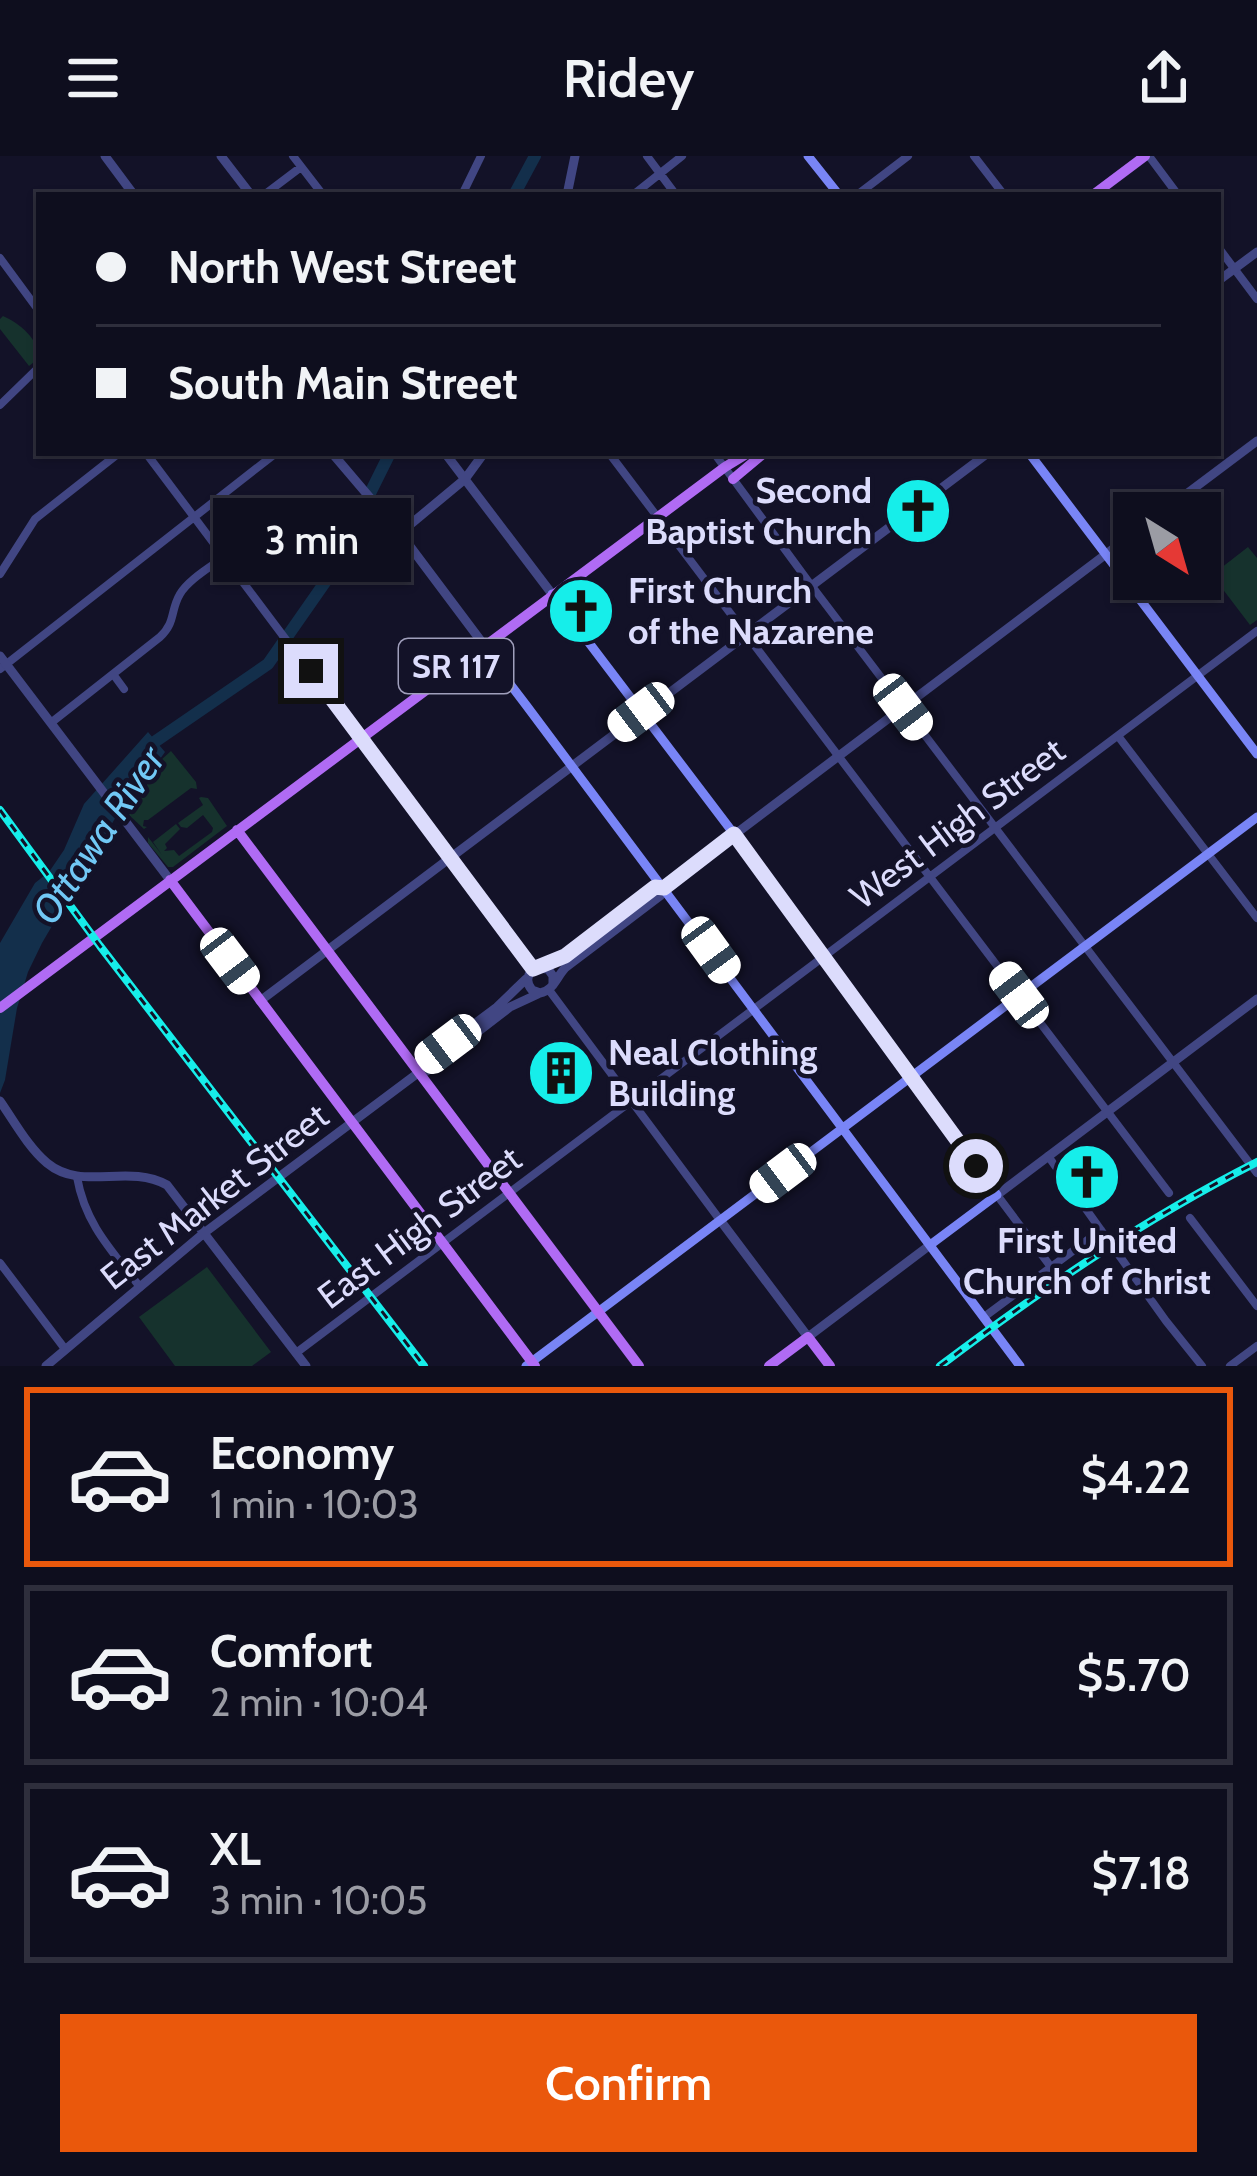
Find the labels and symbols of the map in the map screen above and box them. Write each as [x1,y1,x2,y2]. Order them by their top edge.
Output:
place label: Second Baptist Church [645,468,872,553]
church icon: Second Baptist Church [883,476,953,546]
north arrow [1113,492,1221,600]
callout: 3 min [212,497,410,581]
place label: First Church of the Nazarene [628,568,874,653]
church icon: First Church of the Nazarene [546,576,616,646]
road number: SR 117 [399,639,513,693]
route end [284,644,338,698]
car [867,667,939,747]
car [601,676,681,748]
street label: West High Street [841,728,1073,918]
water label: Ottawa River [21,736,176,933]
car [675,910,747,990]
car [194,921,266,1001]
car [983,955,1055,1035]
car [408,1008,488,1080]
place label: Neal Clothing Building [608,1030,817,1115]
building icon: Neal Clothing Building [526,1038,596,1108]
street label: East Market Street [91,1094,337,1298]
street label: East High Street [309,1136,529,1318]
car [743,1137,823,1209]
route start [949,1139,1003,1193]
church icon: First United Church of Christ [1052,1142,1122,1212]
place label: First United Church of Christ [963,1218,1211,1303]

